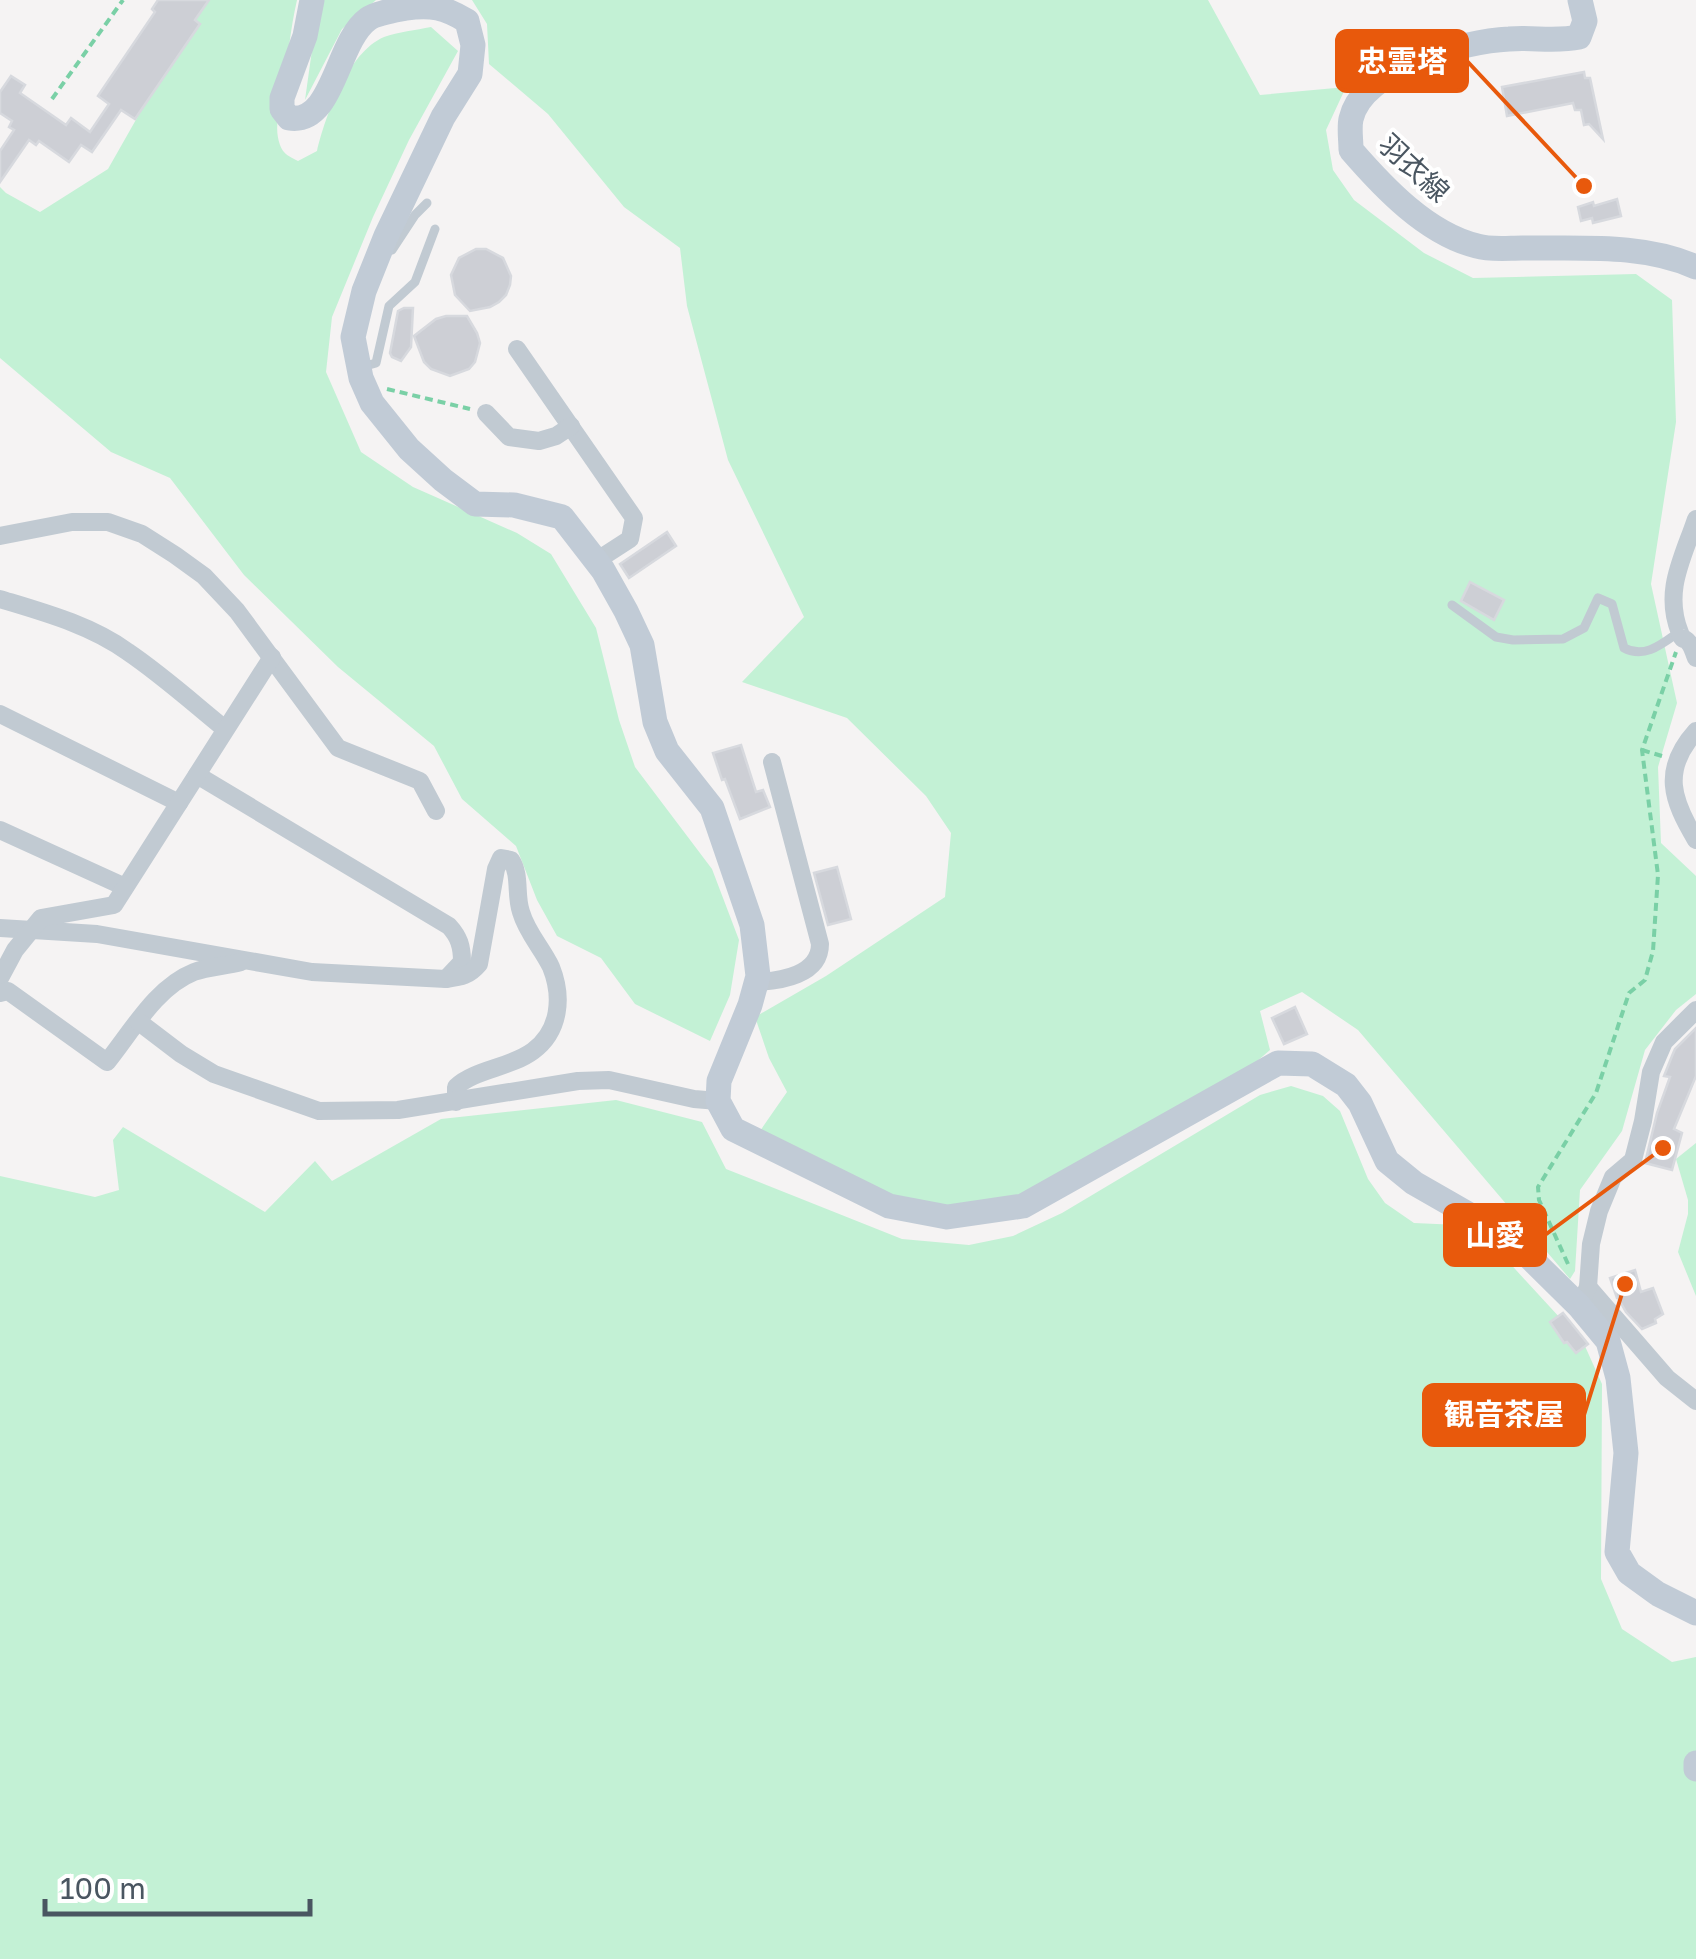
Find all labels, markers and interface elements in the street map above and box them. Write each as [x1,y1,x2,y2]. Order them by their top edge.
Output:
callout: 忠霊塔 [1337,31,1467,91]
text: 忠霊塔 [1357,43,1447,79]
street label: 羽衣線 [1372,127,1456,208]
callout: 山愛 [1445,1205,1545,1265]
text: 山愛 [1465,1217,1525,1253]
callout: 観音茶屋 [1424,1385,1584,1445]
text: 観音茶屋 [1444,1396,1564,1432]
scale bar [45,1854,310,1916]
text: 100 m [60,1870,146,1906]

